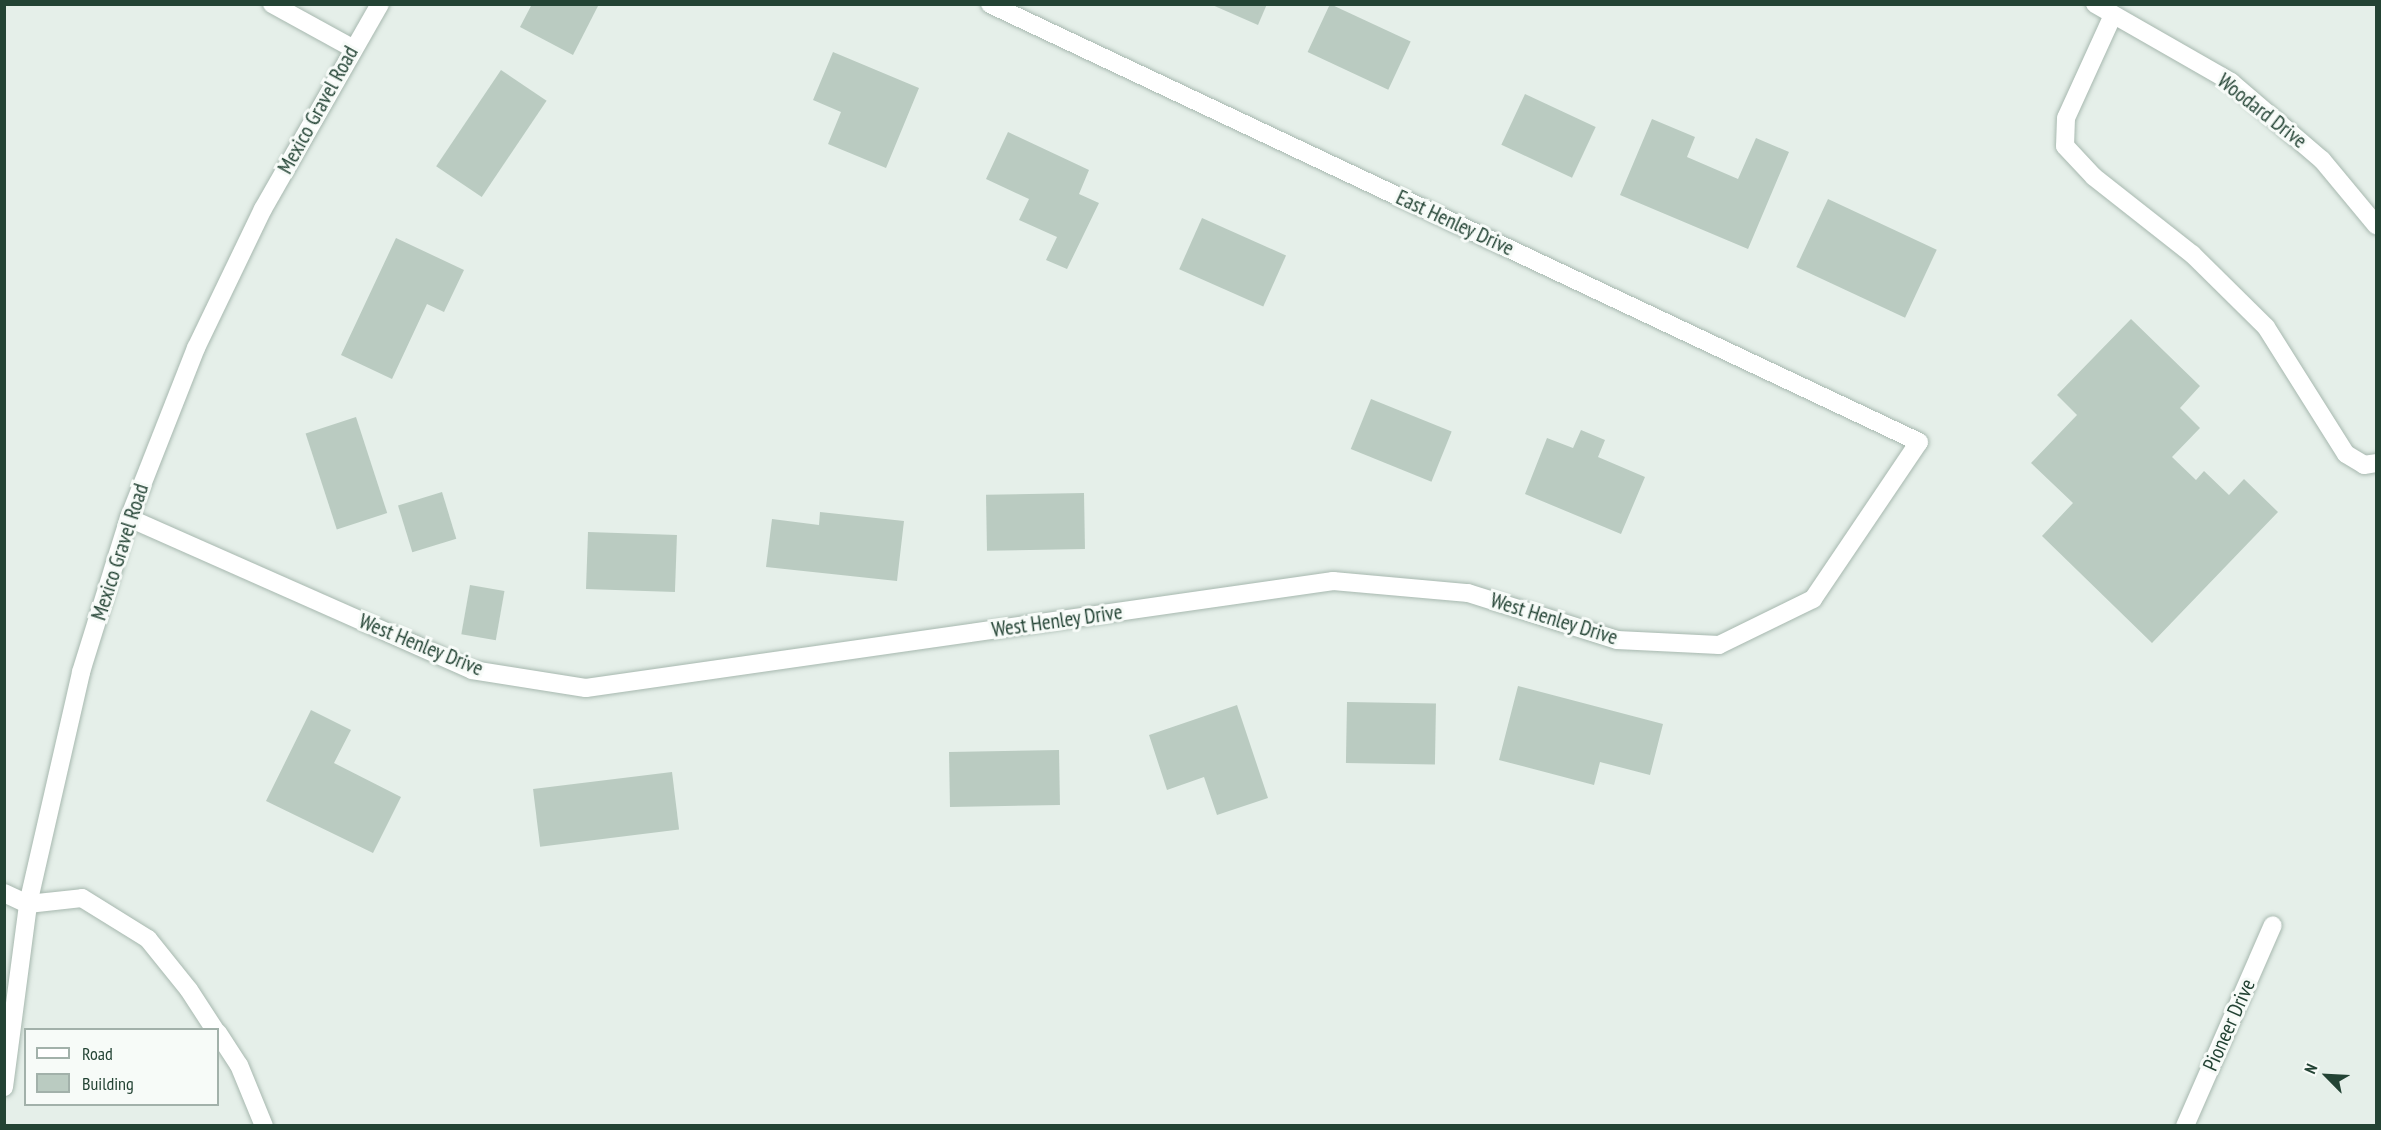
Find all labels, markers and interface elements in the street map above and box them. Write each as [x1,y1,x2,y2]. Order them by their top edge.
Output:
street label: Mexico Gravel Road [273,42,363,178]
street label: Woodard Drive [2212,68,2312,154]
street label: East Henley Drive [1392,185,1518,261]
street label: Mexico Gravel Road [86,481,154,623]
street label: West Henley Drive [1487,588,1621,650]
street label: West Henley Drive [990,599,1124,643]
street label: West Henley Drive [355,609,487,681]
street label: Pioneer Drive [2198,975,2260,1075]
legend [24,1028,219,1106]
text: Road [82,1042,113,1065]
north arrow [2297,1046,2357,1106]
text: N [2300,1061,2321,1077]
text: Building [82,1072,134,1095]

